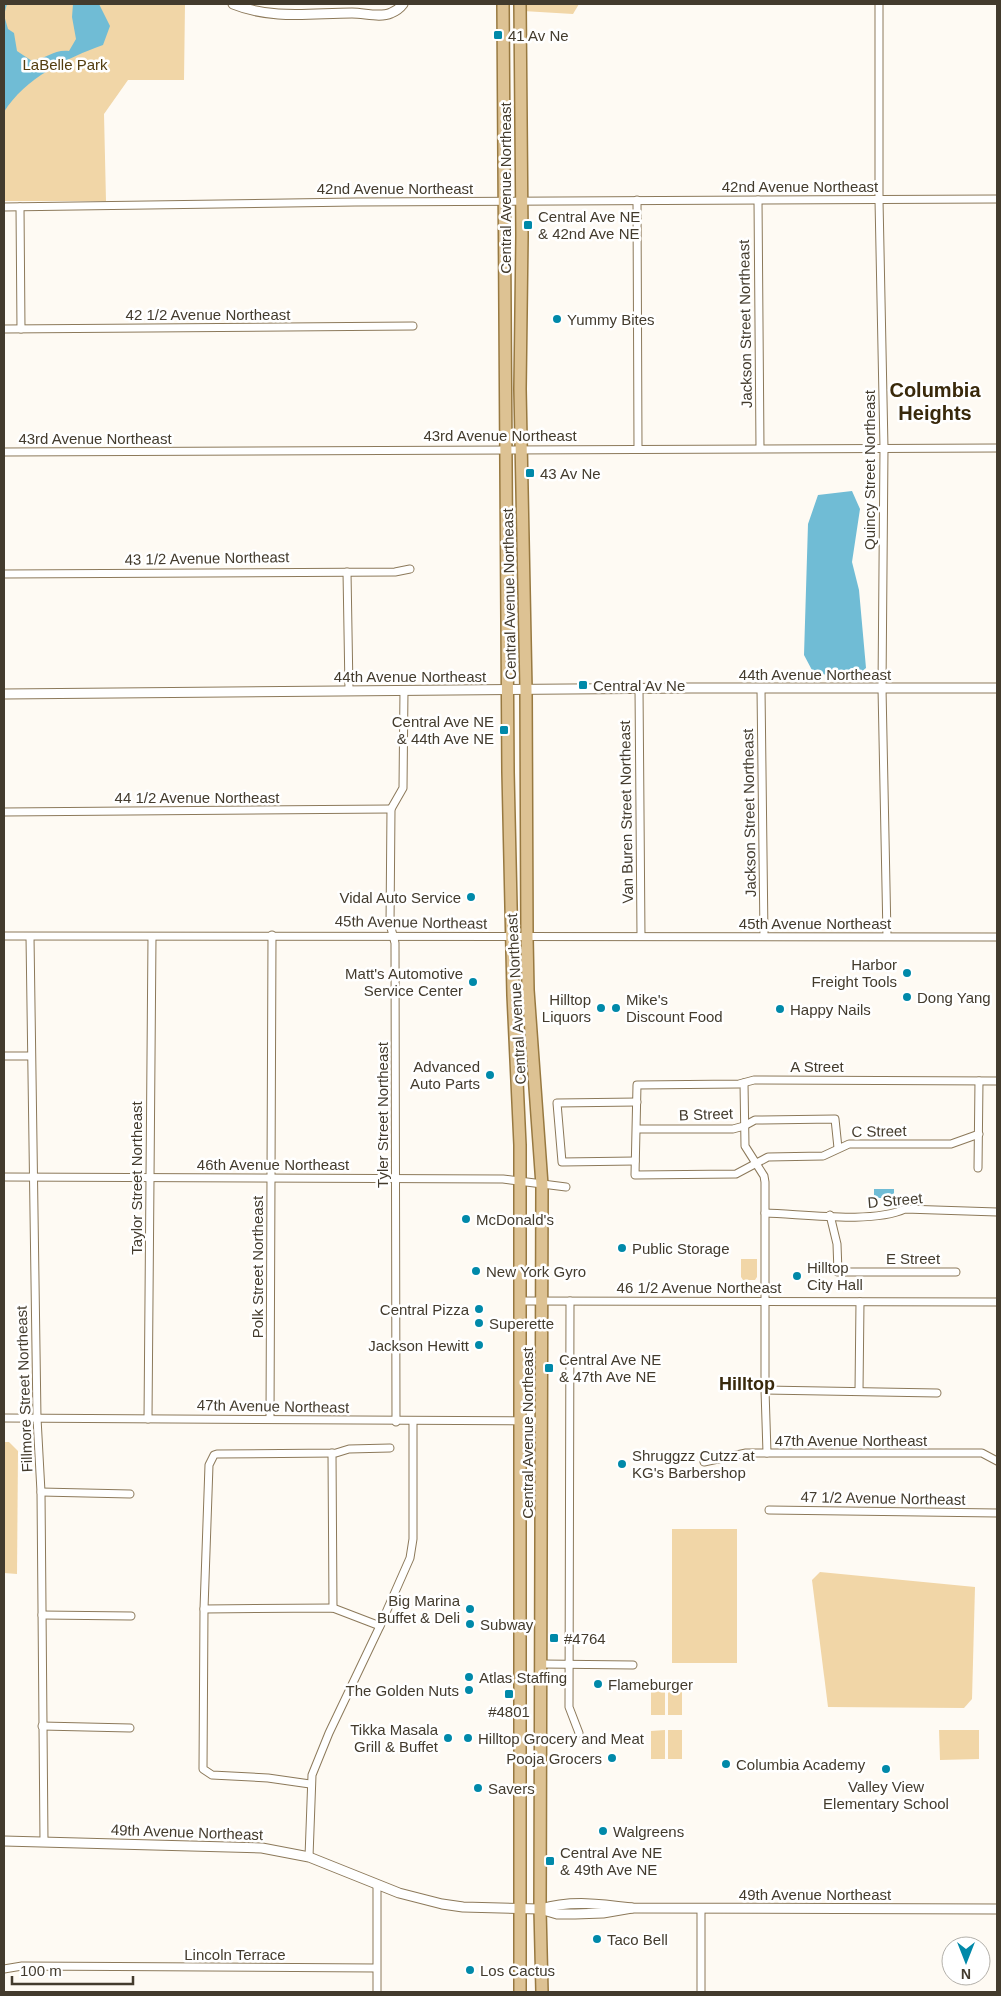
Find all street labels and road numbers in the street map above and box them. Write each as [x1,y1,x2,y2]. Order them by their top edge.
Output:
street label: Central Avenue Northeast [497,101,514,274]
street label: 42nd Avenue Northeast [722,178,879,195]
street label: 42nd Avenue Northeast [317,180,474,197]
street label: Jackson Street Northeast [735,239,755,408]
street label: 42 1/2 Avenue Northeast [126,306,291,323]
street label: Quincy Street Northeast [861,389,878,550]
street label: 43rd Avenue Northeast [423,427,577,444]
street label: 43rd Avenue Northeast [18,430,172,447]
street label: Central Avenue Northeast [499,507,519,680]
street label: 43 1/2 Avenue Northeast [124,548,290,568]
street label: 44th Avenue Northeast [739,666,892,683]
street label: 44th Avenue Northeast [334,668,487,685]
street label: Van Buren Street Northeast [616,719,636,904]
street label: Jackson Street Northeast [739,728,759,897]
street label: 44 1/2 Avenue Northeast [115,789,280,806]
street label: 45th Avenue Northeast [335,912,488,932]
street label: Central Avenue Northeast [503,912,529,1085]
street label: 45th Avenue Northeast [739,915,892,932]
street label: Tyler Street Northeast [374,1041,391,1188]
street label: A Street [790,1058,845,1075]
street label: Taylor Street Northeast [128,1100,145,1255]
street label: B Street [679,1105,734,1123]
street label: C Street [851,1122,907,1140]
street label: 46th Avenue Northeast [197,1156,350,1173]
street label: D Street [867,1189,924,1211]
street label: Polk Street Northeast [249,1195,266,1338]
street label: E Street [886,1250,941,1267]
street label: 46 1/2 Avenue Northeast [617,1279,782,1296]
street label: Fillmore Street Northeast [13,1305,35,1473]
street label: Central Avenue Northeast [519,1346,536,1519]
street label: 47th Avenue Northeast [197,1396,350,1416]
street label: 47th Avenue Northeast [775,1432,928,1449]
street label: 47 1/2 Avenue Northeast [800,1488,966,1508]
street label: 49th Avenue Northeast [111,1821,264,1843]
street label: 49th Avenue Northeast [739,1886,892,1903]
street label: Lincoln Terrace [184,1946,286,1963]

